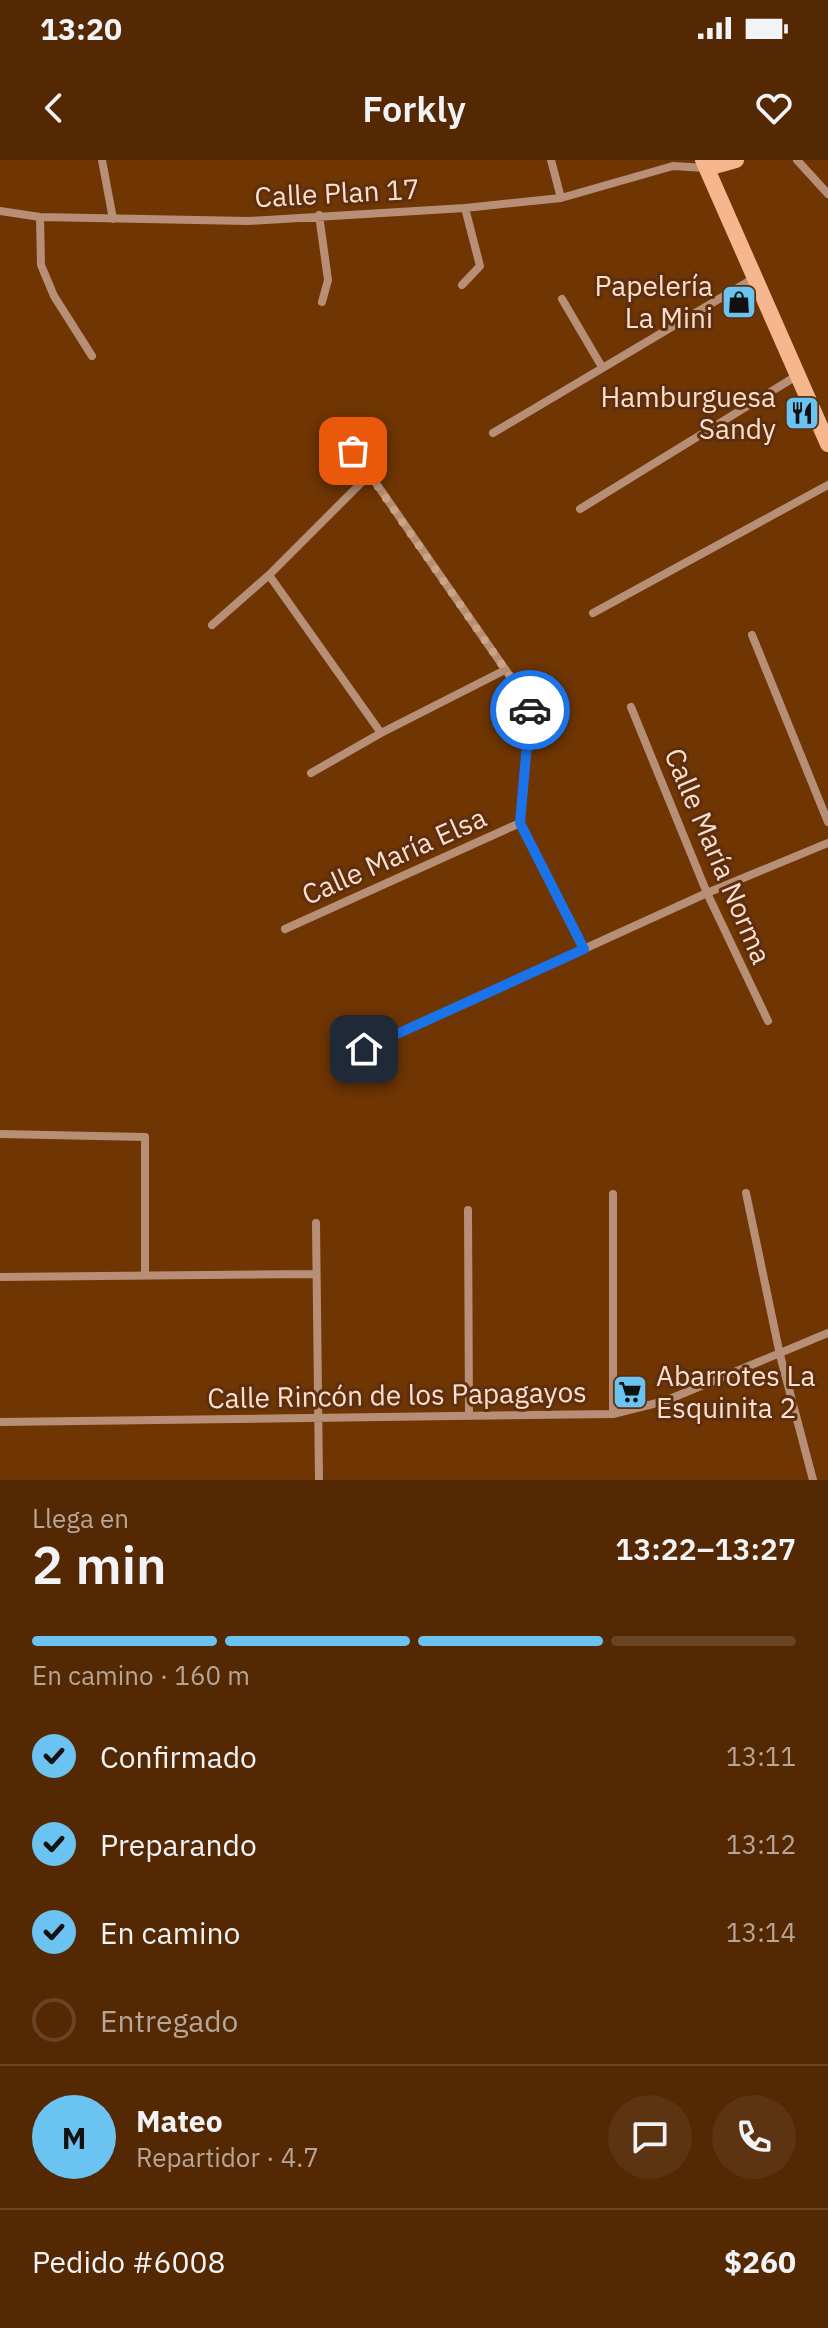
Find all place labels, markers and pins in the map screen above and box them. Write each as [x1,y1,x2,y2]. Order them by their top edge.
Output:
place label: Papelería La Mini [595,267,713,336]
shop icon: Papelería La Mini [720,283,758,321]
place label: Hamburguesa Sandy [600,378,776,447]
restaurant icon: Hamburguesa Sandy [783,394,821,432]
pin [319,417,387,485]
pin [330,1015,398,1083]
place label: Abarrotes La Esquinita 2 [656,1357,816,1426]
supermarket icon: Abarrotes La Esquinita 2 [611,1373,649,1411]

